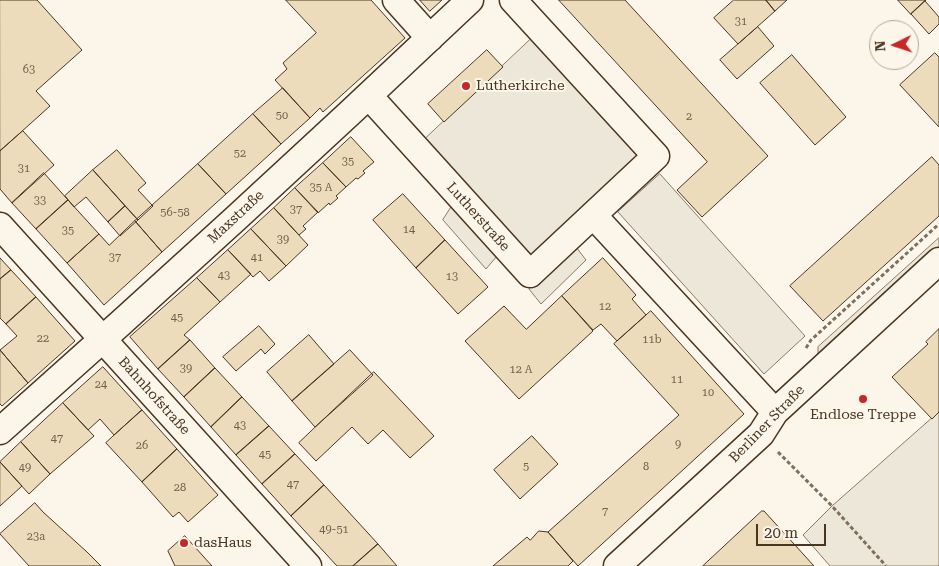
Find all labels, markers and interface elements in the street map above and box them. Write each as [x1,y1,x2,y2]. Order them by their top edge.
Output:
house number: 31 [735,15,747,29]
north arrow [869,20,919,70]
text: N [872,40,888,52]
house number: 63 [23,63,35,77]
place label: Lutherkirche [476,78,565,94]
marker: Lutherkirche [460,80,472,92]
house number: 50 [276,109,288,123]
house number: 2 [686,110,692,124]
house number: 52 [234,147,246,161]
house number: 35 [342,155,354,169]
house number: 31 [18,162,30,176]
street label: Lutherstraße [443,179,513,255]
house number: 35 A [310,181,332,195]
street label: Maxstraße [204,187,268,247]
house number: 33 [34,194,46,208]
house number: 37 [290,203,302,217]
house number: 56-58 [160,206,190,220]
house number: 14 [403,223,415,237]
house number: 35 [62,224,74,238]
house number: 39 [277,233,289,247]
house number: 37 [109,251,121,265]
house number: 41 [251,251,263,265]
house number: 43 [218,269,230,283]
house number: 13 [446,270,458,284]
house number: 12 [599,300,611,314]
house number: 45 [171,311,183,325]
house number: 22 [37,332,49,346]
house number: 11b [642,333,662,347]
street label: Bahnhofstraße [115,354,193,438]
house number: 39 [180,362,192,376]
house number: 12 A [510,363,532,377]
house number: 11 [671,373,683,387]
house number: 24 [95,378,107,392]
street label: Berliner Straße [726,382,808,466]
house number: 10 [702,386,714,400]
marker: Endlose Treppe [857,393,869,405]
place label: Endlose Treppe [810,407,916,423]
house number: 43 [234,419,246,433]
house number: 47 [51,432,63,446]
house number: 9 [675,438,681,452]
house number: 26 [136,439,148,453]
house number: 45 [259,448,271,462]
house number: 5 [523,460,529,474]
house number: 8 [643,460,649,474]
house number: 49 [19,461,31,475]
house number: 47 [287,478,299,492]
house number: 28 [174,481,186,495]
house number: 7 [602,505,608,519]
scale bar [759,514,829,546]
house number: 49-51 [319,523,349,537]
text: 20 m [764,524,798,542]
house number: 23a [27,530,45,544]
place label: dasHaus [194,535,252,551]
marker: dasHaus [178,537,190,549]

